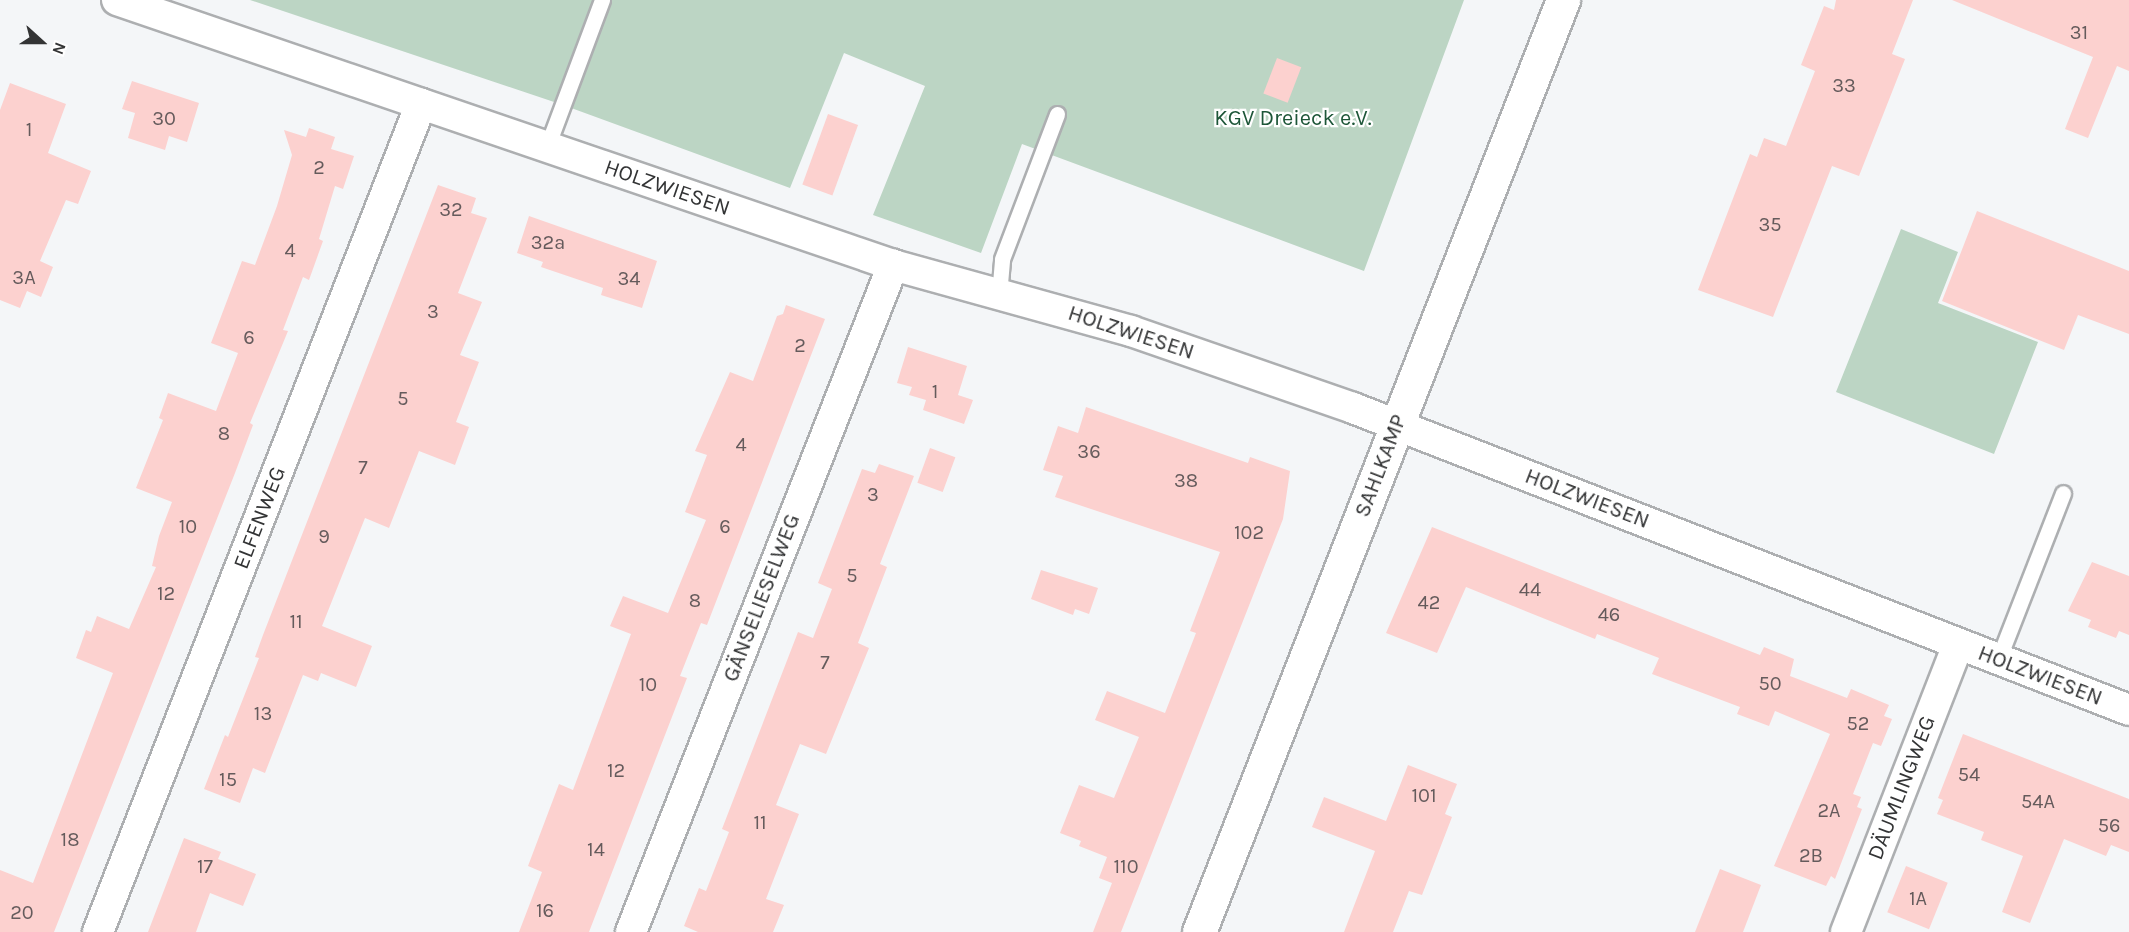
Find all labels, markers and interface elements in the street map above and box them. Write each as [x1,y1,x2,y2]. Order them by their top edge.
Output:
north arrow [12,12,72,72]
house number: 31 [2070,20,2088,44]
text: N [48,40,70,57]
house number: 33 [1832,73,1856,97]
house number: 30 [152,106,176,130]
park label: KGV Dreieck e.V. [1214,106,1372,132]
house number: 1 [26,117,32,141]
street label: HOLZWIESEN [601,154,733,222]
house number: 2 [313,155,325,179]
house number: 32 [439,197,463,221]
house number: 35 [1758,212,1782,236]
house number: 32a [531,230,565,254]
house number: 4 [284,238,296,262]
house number: 3A [12,265,36,289]
house number: 34 [618,266,640,290]
house number: 3 [427,299,439,323]
street label: HOLZWIESEN [1065,300,1197,366]
house number: 6 [243,325,255,349]
house number: 2 [794,333,806,357]
house number: 1 [932,379,938,403]
house number: 5 [397,386,409,410]
street label: SAHLKAMP [1349,411,1413,521]
house number: 8 [218,421,230,445]
house number: 4 [735,432,747,456]
house number: 36 [1077,439,1101,463]
house number: 7 [358,455,368,479]
street label: ELFENWEG [228,463,292,573]
street label: HOLZWIESEN [1521,463,1653,535]
house number: 38 [1174,468,1198,492]
house number: 3 [867,482,879,506]
street label: GÄNSELIESELWEG [718,510,806,686]
house number: 10 [179,514,197,538]
house number: 6 [719,514,731,538]
house number: 102 [1234,520,1264,544]
house number: 9 [318,524,330,548]
house number: 5 [846,563,858,587]
house number: 44 [1519,577,1541,601]
house number: 12 [157,581,175,605]
house number: 8 [689,588,701,612]
house number: 42 [1418,590,1440,614]
house number: 46 [1598,602,1620,626]
house number: 11 [289,609,303,633]
street label: HOLZWIESEN [1974,640,2106,712]
house number: 7 [820,650,830,674]
house number: 50 [1758,671,1782,695]
house number: 10 [639,672,657,696]
house number: 13 [254,701,272,725]
house number: 52 [1847,711,1869,735]
street label: DÄUMLINGWEG [1862,712,1942,864]
house number: 12 [607,758,625,782]
house number: 54 [1958,762,1980,786]
house number: 15 [219,767,237,791]
house number: 101 [1411,783,1437,807]
house number: 54A [2021,789,2055,813]
house number: 2A [1817,798,1841,822]
house number: 11 [753,810,767,834]
house number: 56 [2098,813,2120,837]
house number: 18 [61,827,79,851]
house number: 14 [587,837,605,861]
house number: 2B [1799,843,1823,867]
house number: 17 [197,854,213,878]
house number: 110 [1113,854,1139,878]
house number: 1A [1909,886,1927,910]
house number: 16 [536,898,554,922]
house number: 20 [10,900,34,924]

